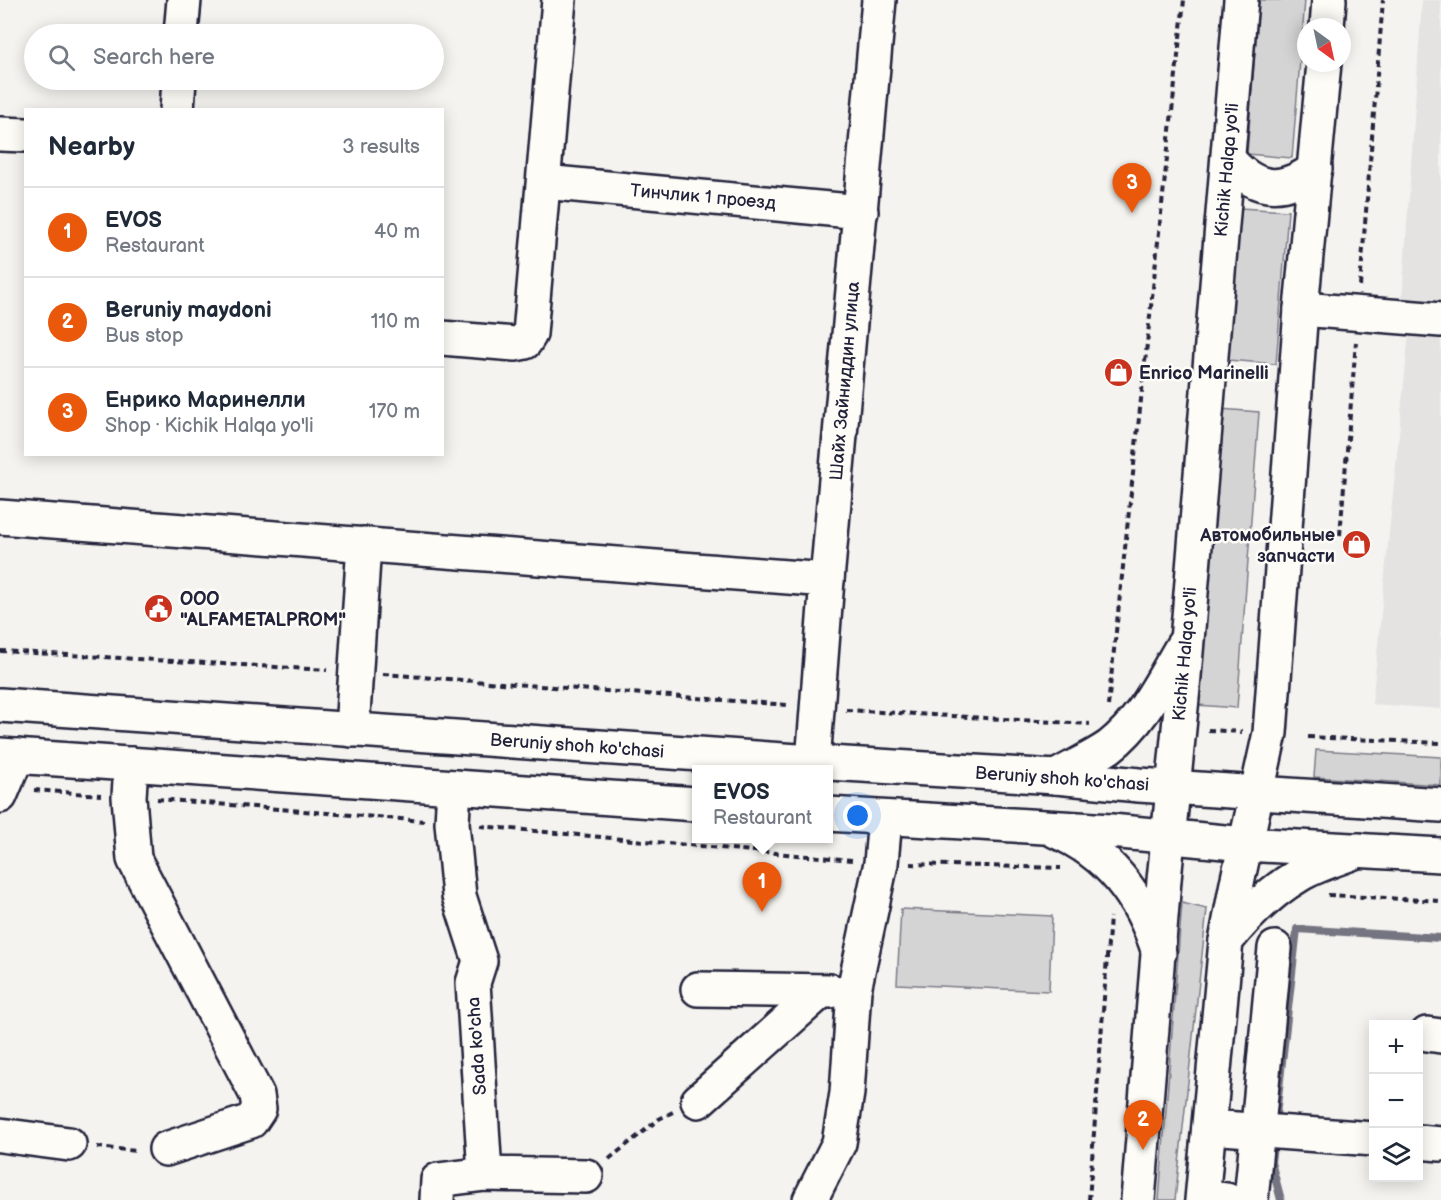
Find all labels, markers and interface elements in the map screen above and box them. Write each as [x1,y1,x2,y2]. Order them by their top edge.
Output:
north arrow [1297,18,1351,72]
search box [24,24,444,90]
icon: search [45,41,78,74]
text: Search here [93,44,215,71]
street label: Kichik Halqa yo'li [1211,102,1243,238]
text: Nearby [48,132,135,163]
text: 3 results [342,135,420,159]
pin: 3 [1112,164,1152,213]
street label: Тинчлик 1 проезд [629,180,777,214]
text: EVOS [105,207,162,234]
text: 1 [63,220,72,244]
text: 40 m [374,220,420,244]
text: Restaurant [105,234,205,258]
street label: Шайх Зайниддин улица [826,280,864,481]
text: Beruniy maydoni [105,297,272,324]
text: 2 [62,310,73,334]
text: 110 m [371,310,420,334]
text: Bus stop [105,324,184,348]
shop icon: Enrico Marinelli [1102,357,1134,389]
place label: Enrico Marinelli [1139,363,1269,384]
text: Енрико Маринелли [105,387,306,414]
text: 3 [62,400,73,424]
text: 170 m [369,400,420,424]
text: Shop · Kichik Halqa yo'li [105,414,314,438]
place label: Автомобильные запчасти [1199,525,1335,567]
shop icon: Автомобильные запчасти [1340,529,1372,561]
street label: Kichik Halqa yo'li [1169,586,1201,722]
place label: OOO "ALFAMETALPROM" [180,589,346,631]
public building icon: OOO "ALFAMETALPROM" [143,593,175,625]
street label: Beruniy shoh ko'chasi [489,729,665,763]
street label: Beruniy shoh ko'chasi [974,762,1150,796]
popup [692,765,833,843]
text: EVOS [713,779,770,806]
your location [843,801,872,830]
text: Restaurant [713,806,812,830]
pin: 1 [742,862,782,912]
street label: Sada ko'cha [463,996,491,1096]
map controls [1369,1020,1423,1182]
button: + [1369,1020,1423,1074]
button: − [1369,1074,1423,1128]
pin: 2 [1124,1100,1162,1150]
button: layers [1369,1128,1423,1182]

